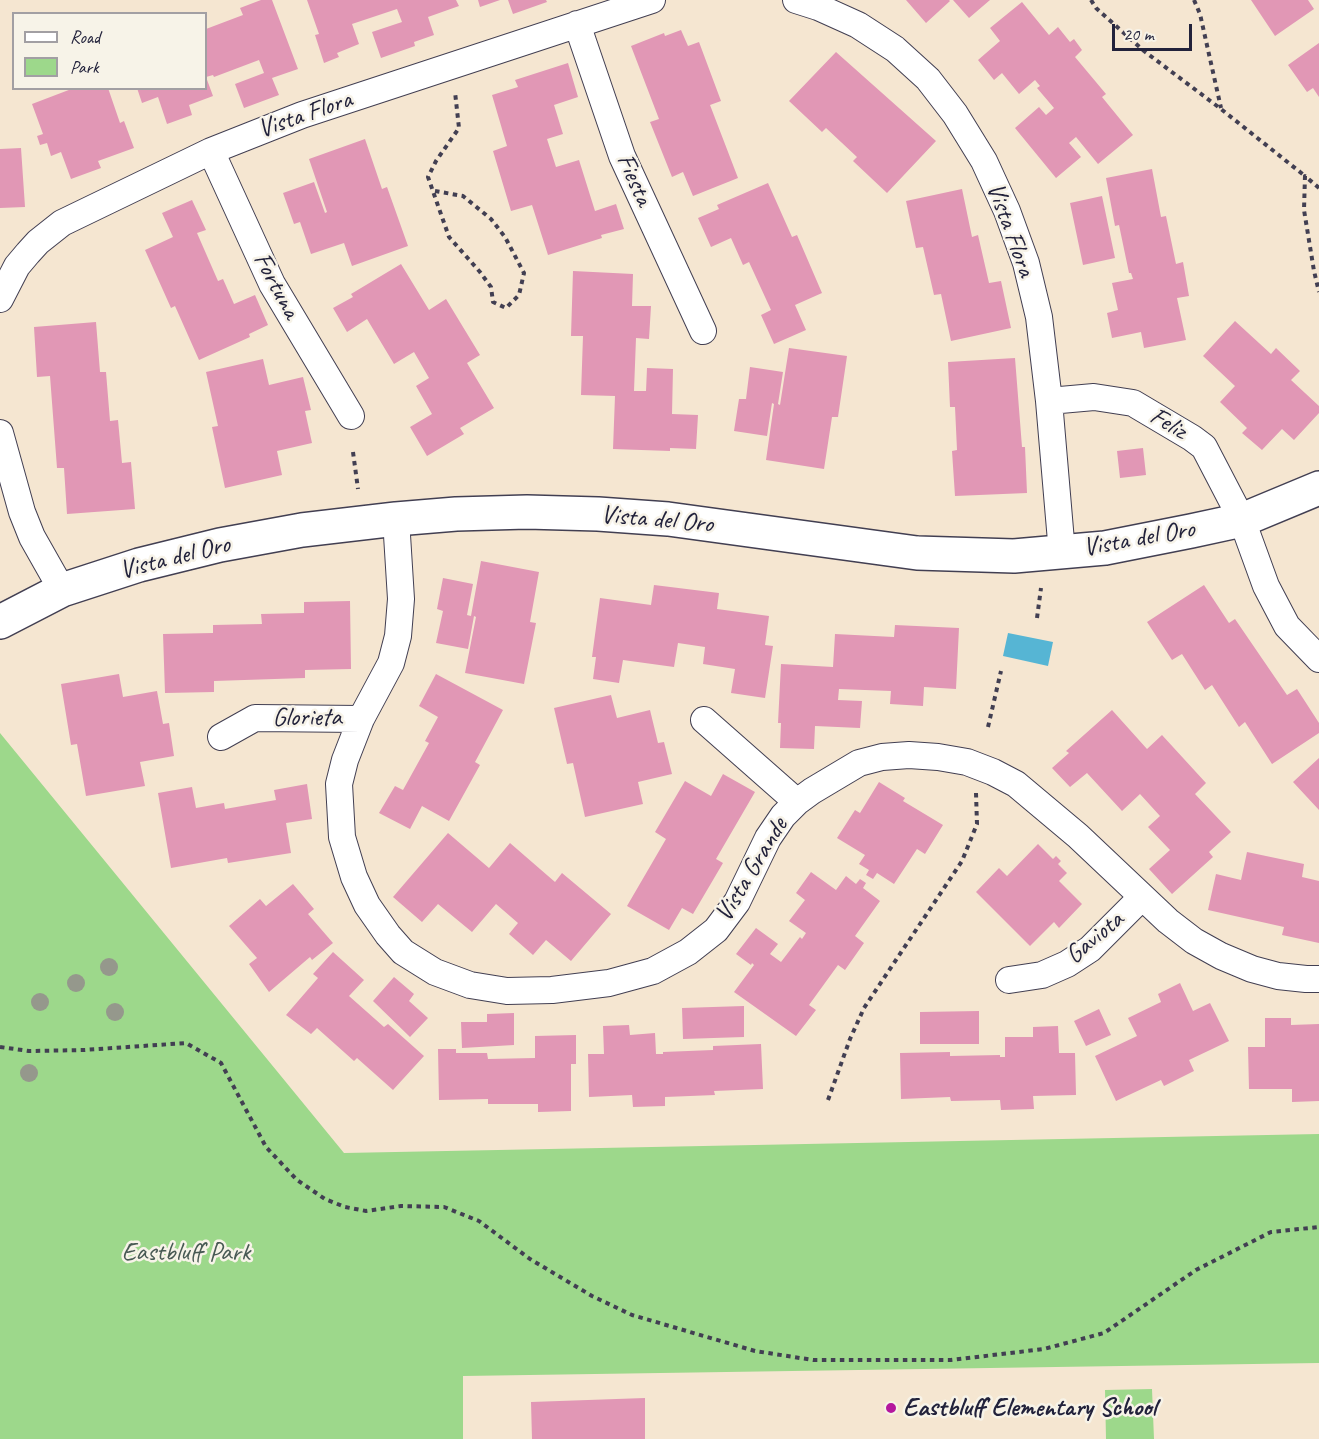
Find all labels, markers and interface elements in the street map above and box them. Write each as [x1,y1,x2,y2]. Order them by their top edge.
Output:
legend [12,12,207,90]
scale bar [1115,12,1194,50]
text: 20 m [1123,23,1154,45]
text: Road [70,26,100,48]
text: Park [70,56,99,78]
street label: Vista Flora [254,84,356,146]
street label: Fiesta [609,149,659,211]
street label: Vista Flora [979,179,1041,281]
street label: Fortuna [246,248,306,324]
street label: Feliz [1144,401,1192,447]
street label: Vista del Oro [600,500,714,540]
street label: Vista del Oro [1081,514,1197,564]
street label: Vista del Oro [117,529,233,587]
street label: Glorieta [272,702,342,734]
street label: Vista Grande [709,813,795,927]
street label: Gaviota [1060,905,1130,971]
park label: Eastbluff Park [122,1237,250,1269]
place label: Eastbluff Elementary School [903,1392,1156,1424]
marker: Eastbluff Elementary School [884,1401,898,1415]

